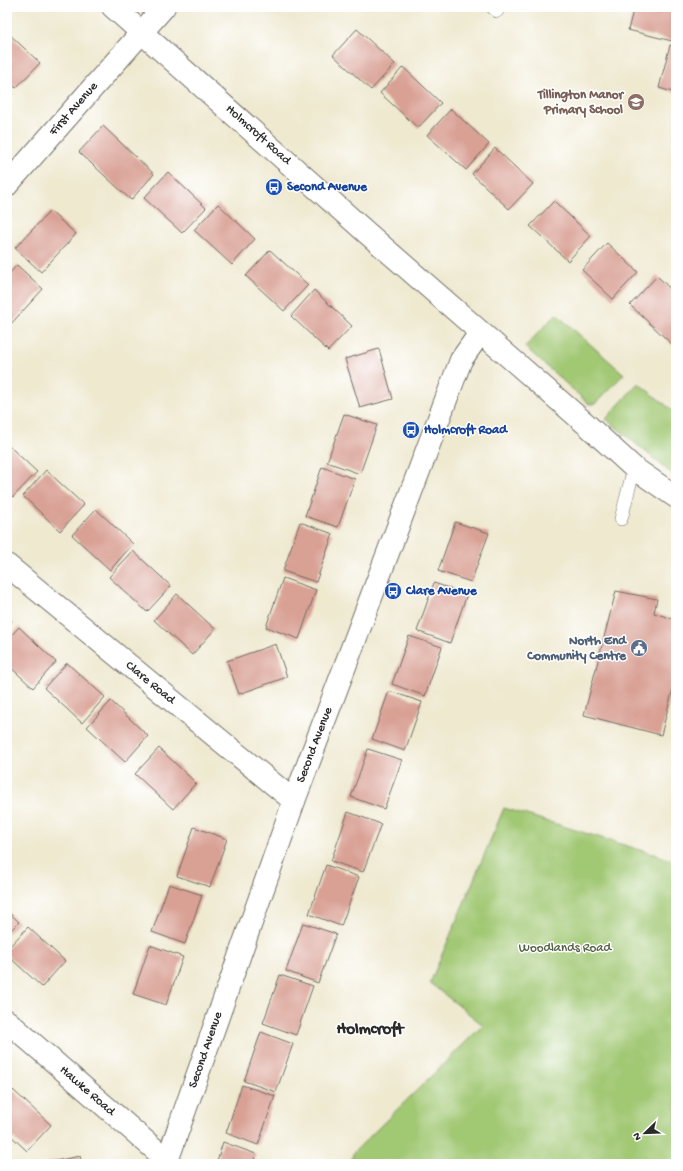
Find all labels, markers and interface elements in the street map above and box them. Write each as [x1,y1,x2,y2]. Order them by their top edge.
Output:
street label: First Avenue [46,79,102,140]
place label: Tillington Manor Primary School [537,88,624,118]
school or university icon: Tillington Manor Primary School [626,92,646,112]
street label: Holmcroft Road [222,102,295,169]
bus stop icon: Second Avenue [264,177,284,197]
place label: Second Avenue [287,180,368,195]
bus stop icon: Holmcroft Road [401,420,421,440]
place label: Holmcroft Road [424,422,508,438]
bus stop icon: Clare Avenue [383,581,403,601]
place label: Clare Avenue [405,584,478,599]
place label: North End Community Centre [526,634,627,664]
public building icon: North End Community Centre [629,638,649,658]
street label: Clare Road [122,658,179,709]
street label: Second Avenue [294,705,336,785]
park label: Woodlands Road [519,941,613,956]
street label: Second Avenue [186,1010,226,1090]
district label: Holmcroft [336,1020,406,1040]
street label: Hawke Road [56,1063,119,1120]
north arrow [625,1113,665,1153]
text: N [631,1130,645,1142]

